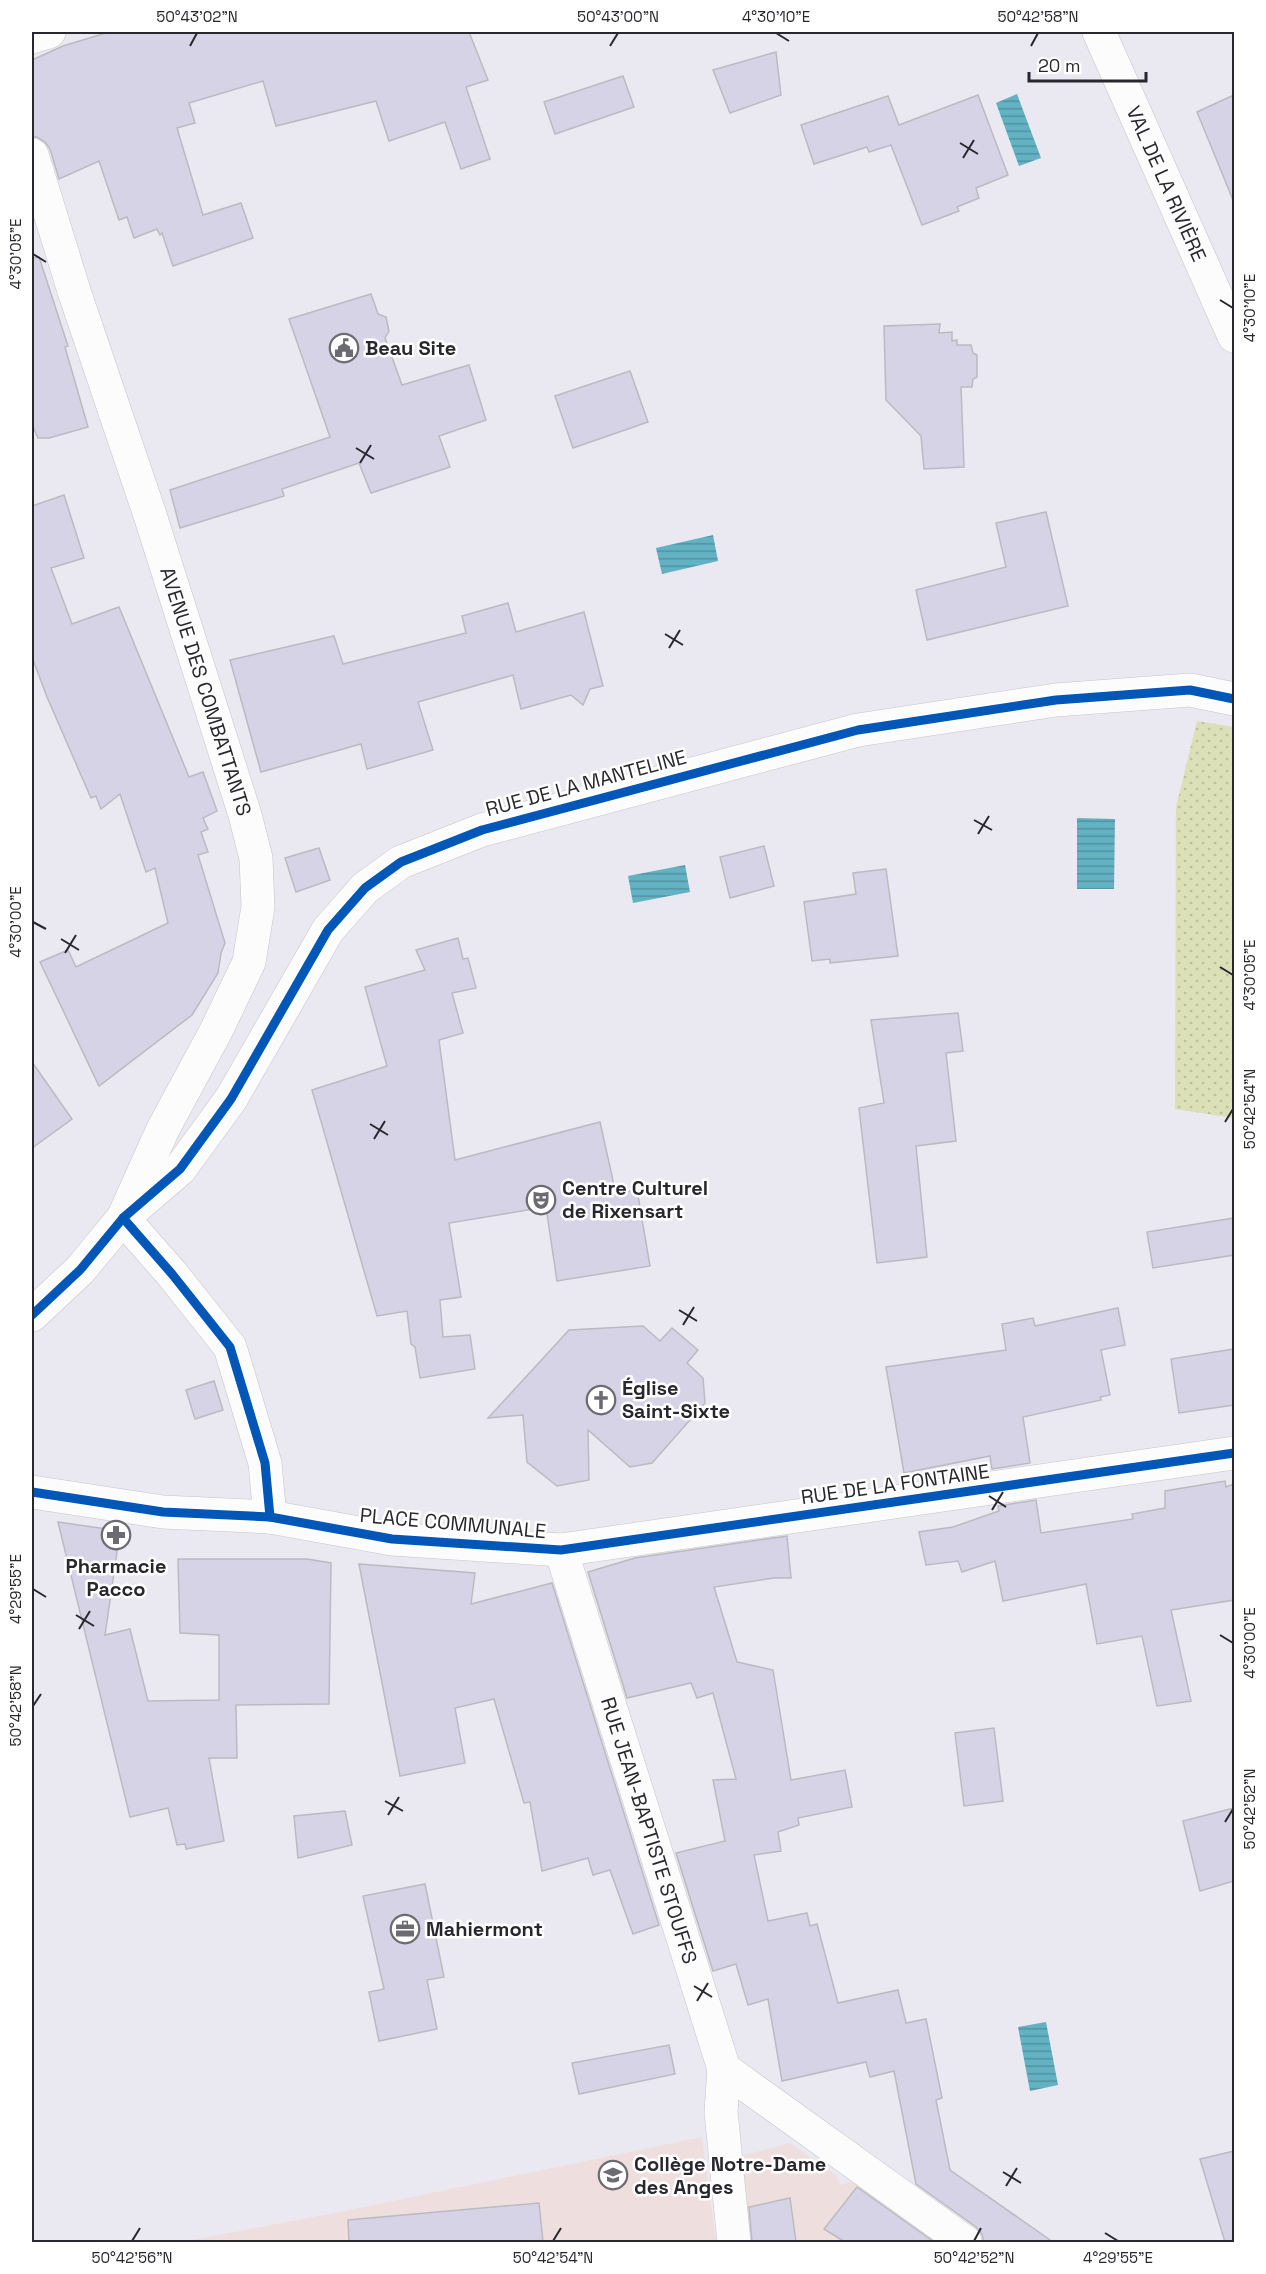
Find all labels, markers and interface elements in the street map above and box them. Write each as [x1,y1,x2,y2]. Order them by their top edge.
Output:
text: 50°43'02"N [156,7,238,26]
text: 50°43'00"N [577,7,659,26]
text: 4°30'10"E [742,7,810,26]
text: 50°42'58"N [997,7,1079,26]
scale bar [1029,45,1146,83]
text: 20 m [1038,54,1081,77]
street label: VAL DE LA RIVIÈRE [1120,102,1212,266]
text: 4°30'05"E [6,219,25,289]
text: 4°30'10"E [1240,274,1259,342]
public building icon: Beau Site [328,332,360,364]
place label: Beau Site [365,335,456,361]
street label: AVENUE DES COMBATTANTS [154,564,257,819]
street label: RUE DE LA MANTELINE [483,744,689,822]
text: 4°30'00"E [6,886,25,958]
text: 4°30'05"E [1240,940,1259,1010]
text: 50°42'54"N [1240,1069,1259,1149]
place label: Centre Culturel de Rixensart [562,1175,708,1224]
theatre icon: Centre Culturel de Rixensart [525,1184,557,1216]
place label: Église Saint-Sixte [622,1375,730,1424]
church icon: Église Saint-Sixte [585,1384,617,1416]
street label: RUE DE LA FONTAINE [799,1458,991,1510]
street label: PLACE COMMUNALE [359,1502,547,1544]
pharmacy icon: Pharmacie Pacco [100,1519,132,1551]
place label: Pharmacie Pacco [66,1553,166,1602]
text: 4°29'55"E [6,1554,25,1624]
text: 4°30'00"E [1240,1607,1259,1679]
text: 50°42'58"N [6,1665,25,1747]
street label: RUE JEAN-BAPTISTE STOUFFS [595,1694,703,1967]
text: 50°42'52"N [1240,1769,1259,1849]
office icon: Mahiermont [389,1913,421,1945]
place label: Mahiermont [426,1916,543,1942]
place label: Collège Notre-Dame des Anges [634,2151,826,2200]
school or university icon: Collège Notre-Dame des Anges [597,2159,629,2191]
text: 50°42'56"N [91,2248,173,2267]
text: 50°42'54"N [513,2248,593,2267]
text: 50°42'52"N [934,2248,1014,2267]
text: 4°29'55"E [1083,2248,1153,2267]

